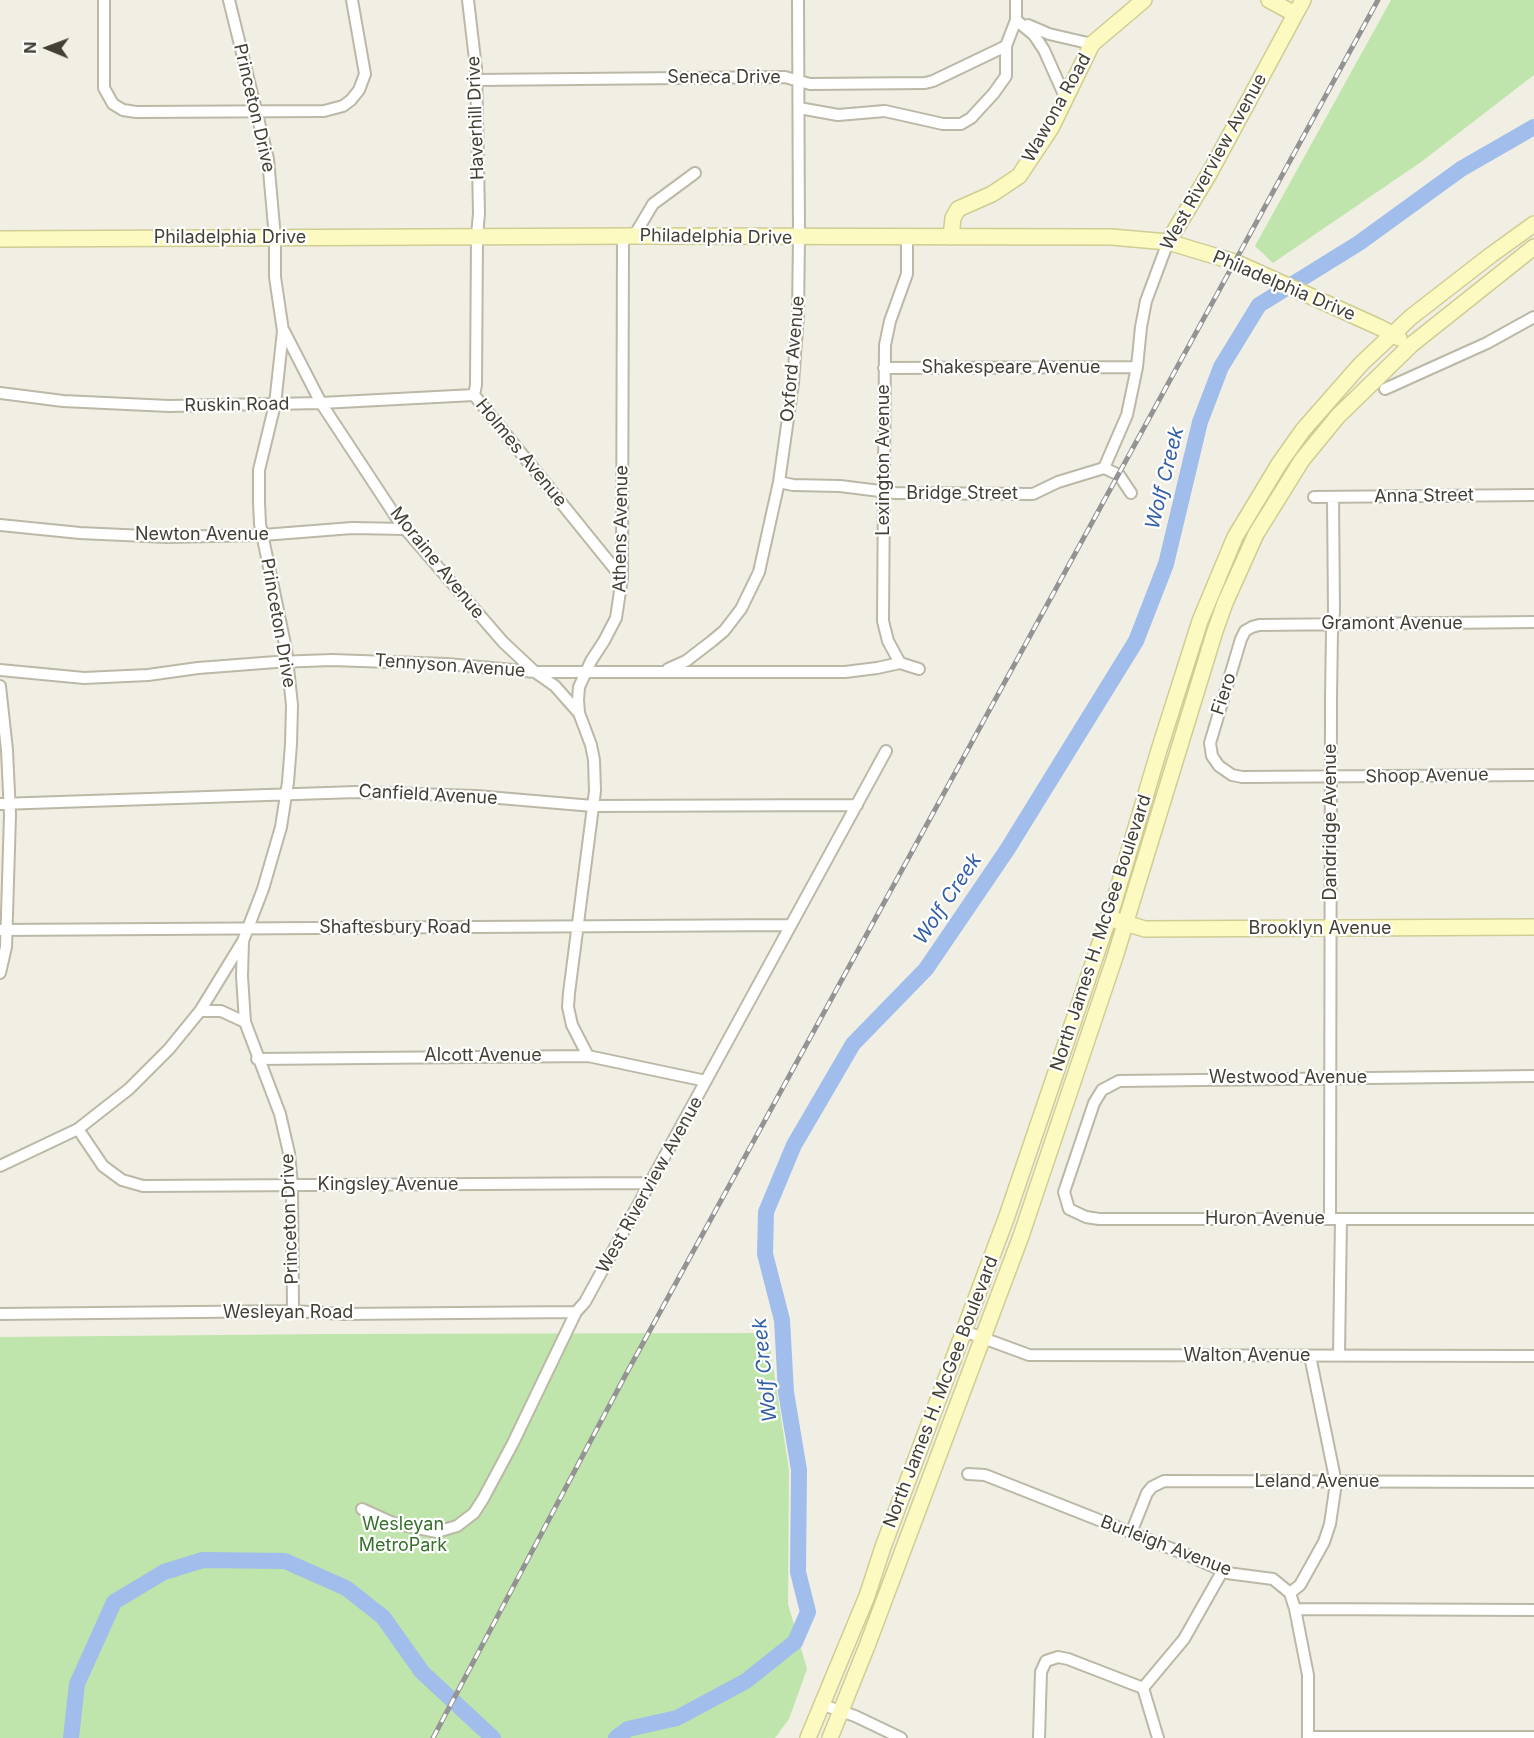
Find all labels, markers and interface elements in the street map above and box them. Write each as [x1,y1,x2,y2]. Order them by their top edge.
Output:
north arrow [18,18,78,78]
text: N [20,41,40,54]
street label: Princeton Drive [229,42,279,174]
street label: Wawona Road [1018,50,1096,166]
street label: Haverhill Drive [463,56,489,180]
street label: Seneca Drive [667,67,781,89]
street label: West Riverview Avenue [1156,70,1272,254]
street label: Philadelphia Drive [639,225,793,249]
street label: Philadelphia Drive [154,227,306,249]
street label: Philadelphia Drive [1209,246,1359,326]
street label: Oxford Avenue [777,295,809,423]
street label: Shakespeare Avenue [922,357,1100,379]
street label: Lexington Avenue [873,384,895,536]
street label: Ruskin Road [184,393,290,417]
street label: Holmes Avenue [471,395,571,511]
water label: Wolf Creek [1141,424,1189,532]
street label: Athens Avenue [609,465,633,593]
street label: Bridge Street [906,483,1018,505]
street label: Anna Street [1374,484,1474,508]
street label: Moraine Avenue [385,503,489,623]
street label: Newton Avenue [135,524,269,546]
street label: Princeton Drive [256,557,300,689]
street label: Gramont Avenue [1321,613,1463,635]
street label: Tennyson Avenue [374,650,526,682]
street label: Fiero [1207,670,1241,718]
street label: Dandridge Avenue [1320,743,1342,901]
street label: Shoop Avenue [1365,764,1489,788]
street label: Canfield Avenue [358,781,498,809]
street label: North James H. McGee Boulevard [1046,792,1156,1074]
water label: Wolf Creek [909,849,987,949]
street label: Shaftesbury Road [319,917,471,939]
street label: Brooklyn Avenue [1248,918,1392,940]
street label: Alcott Avenue [424,1045,542,1067]
street label: Westwood Avenue [1209,1067,1367,1089]
street label: West Riverview Avenue [592,1093,708,1277]
street label: Princeton Drive [277,1153,303,1285]
street label: Kingsley Avenue [318,1174,458,1196]
street label: Huron Avenue [1205,1208,1325,1230]
street label: North James H. McGee Boulevard [879,1253,1003,1531]
street label: Wesleyan Road [223,1302,353,1324]
water label: Wolf Creek [748,1317,782,1423]
street label: Walton Avenue [1184,1345,1310,1367]
street label: Leland Avenue [1254,1471,1380,1493]
street label: Burleigh Avenue [1097,1511,1235,1581]
park label: Wesleyan MetroPark [359,1514,447,1556]

